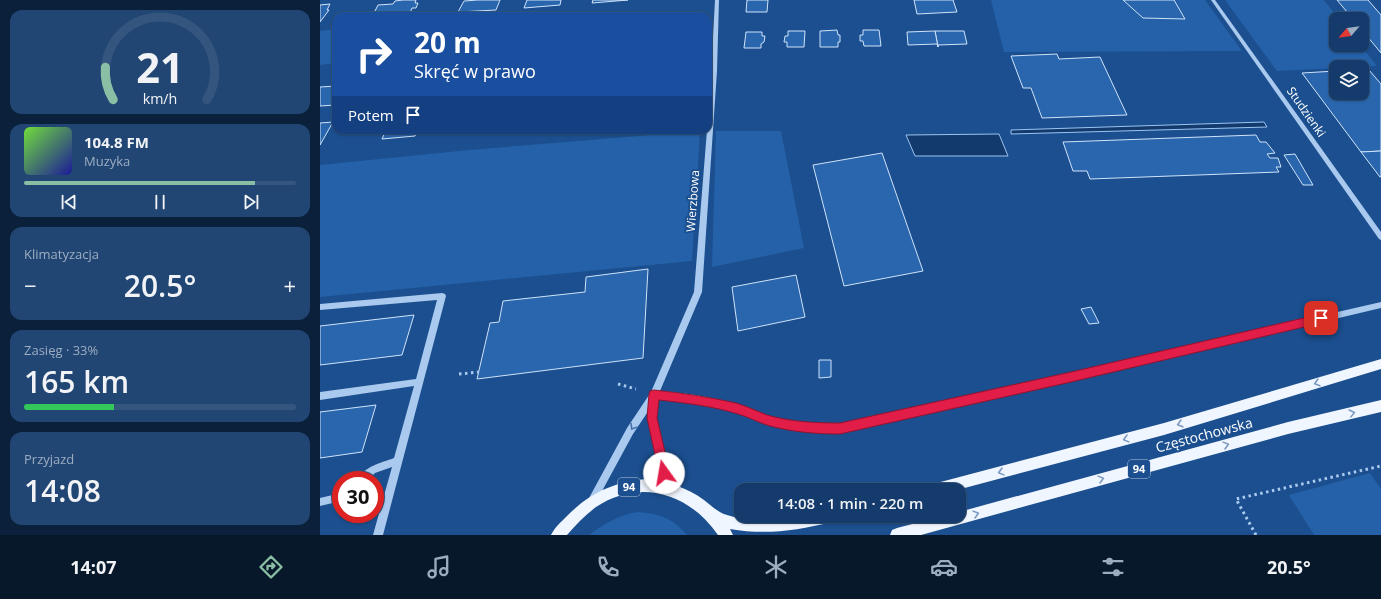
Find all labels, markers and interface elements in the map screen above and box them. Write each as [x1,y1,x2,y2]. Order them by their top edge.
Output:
north arrow [1329,12,1369,52]
map controls [1329,12,1369,100]
text: 20 m [414,23,481,61]
icon: right [348,28,400,80]
text: 21 [136,39,184,95]
text: Skręć w prawo [414,59,536,83]
button: layers [1329,60,1369,100]
street label: Studzienki [1283,83,1330,140]
text: km/h [143,89,177,108]
icon: arrive [402,104,424,126]
text: Potem [348,105,394,125]
text: 104.8 FM [84,132,149,152]
text: Muzyka [84,152,130,170]
street label: Wierzbowa [682,169,703,232]
icon: previous [58,191,80,213]
icon: pause [149,191,171,213]
icon: next [240,191,262,213]
text: Klimatyzacja [24,245,99,263]
text: 20.5° [124,265,196,306]
text: − [24,270,37,300]
text: + [283,270,296,300]
pin [1304,301,1338,335]
icon: arrive [1310,307,1332,329]
text: Zasięg · 33% [24,341,98,359]
text: 165 km [24,361,129,402]
one-way arrow [1314,378,1321,387]
one-way arrow [1349,409,1356,417]
street label: Częstochowska [1153,412,1254,457]
one-way arrow [1177,419,1184,428]
one-way arrow [630,423,637,430]
one-way arrow [1123,434,1130,443]
one-way arrow [1223,441,1230,450]
text: Przyjazd [24,450,74,468]
position arrow [643,452,685,494]
road number: 94 [1128,460,1150,478]
one-way arrow [998,467,1005,476]
text: 14:08 [24,470,101,511]
speed limit sign: 30 [332,471,384,523]
one-way arrow [1098,476,1104,484]
road number: 94 [618,478,640,496]
text: 14:08 · 1 min · 220 m [777,493,923,513]
one-way arrow [972,510,979,519]
icon: directions [257,553,285,581]
icon: music [425,553,453,581]
icon: phone [594,553,622,581]
icon: climate [762,553,790,581]
icon: car [930,553,958,581]
icon: filters [1099,553,1127,581]
text: 14:07 [70,555,116,579]
text: 20.5° [1267,555,1311,579]

